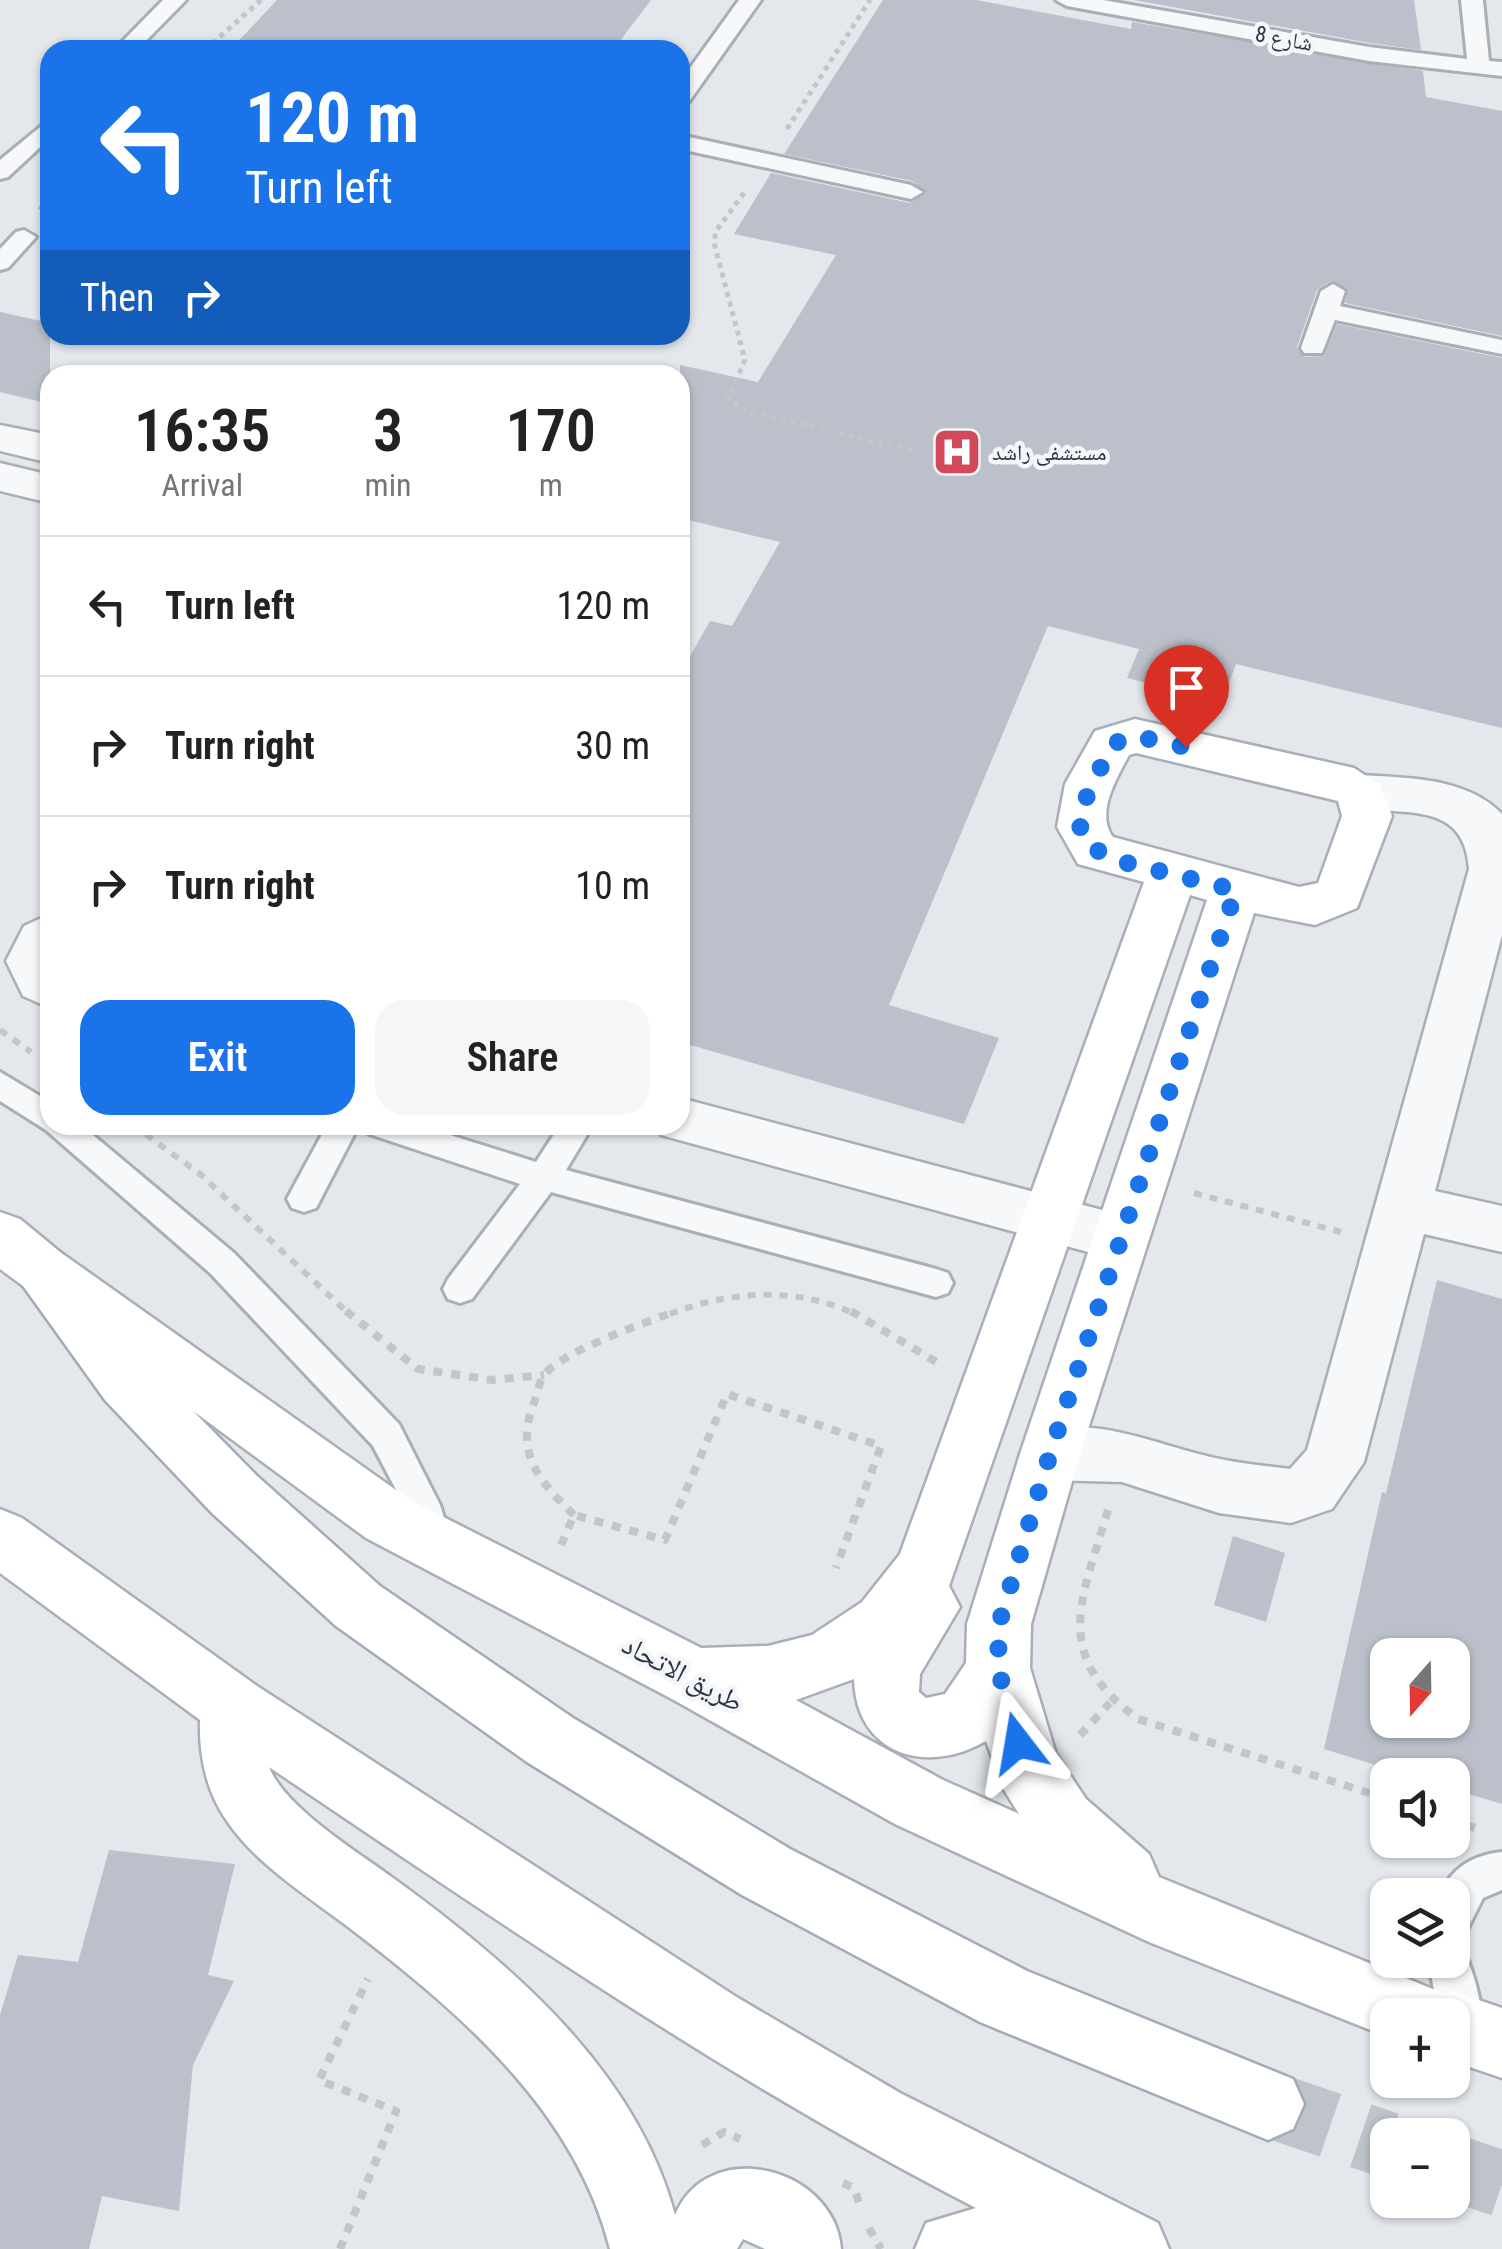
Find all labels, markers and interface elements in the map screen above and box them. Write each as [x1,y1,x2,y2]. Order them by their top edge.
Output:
street label: شارع 8 [1253,21,1315,57]
text: 120 m [245,77,419,159]
icon: left [80,80,210,210]
text: Turn left [245,161,393,214]
icon: right [174,270,229,325]
text: Then [80,276,154,320]
text: 16:35 [134,395,271,466]
text: 3 [373,395,403,466]
text: 170 [505,395,596,466]
hospital icon: مستشفى راشد [931,426,983,478]
place label: مستشفى راشد [992,440,1106,466]
text: Arrival [162,466,243,504]
text: min [365,466,411,504]
text: m [539,466,563,504]
icon: left [80,579,135,634]
text: Turn left [165,584,295,628]
text: 120 m [556,584,650,628]
pin [1144,645,1229,748]
icon: arrive [1159,660,1214,715]
icon: right [80,719,135,774]
text: Turn right [165,724,315,768]
text: 30 m [575,724,650,768]
icon: right [80,859,135,914]
text: Turn right [165,864,315,908]
text: 10 m [575,864,650,908]
button: Exit [80,1000,355,1115]
button: Share [375,1000,650,1115]
street label: طريق الاتحاد [616,1628,749,1720]
north arrow [1370,1638,1470,1738]
map controls [1370,1638,1470,2218]
position arrow [966,1691,1070,1795]
button: sound [1370,1758,1470,1858]
button: layers [1370,1878,1470,1978]
button: + [1370,1998,1470,2098]
button: − [1370,2118,1470,2218]

